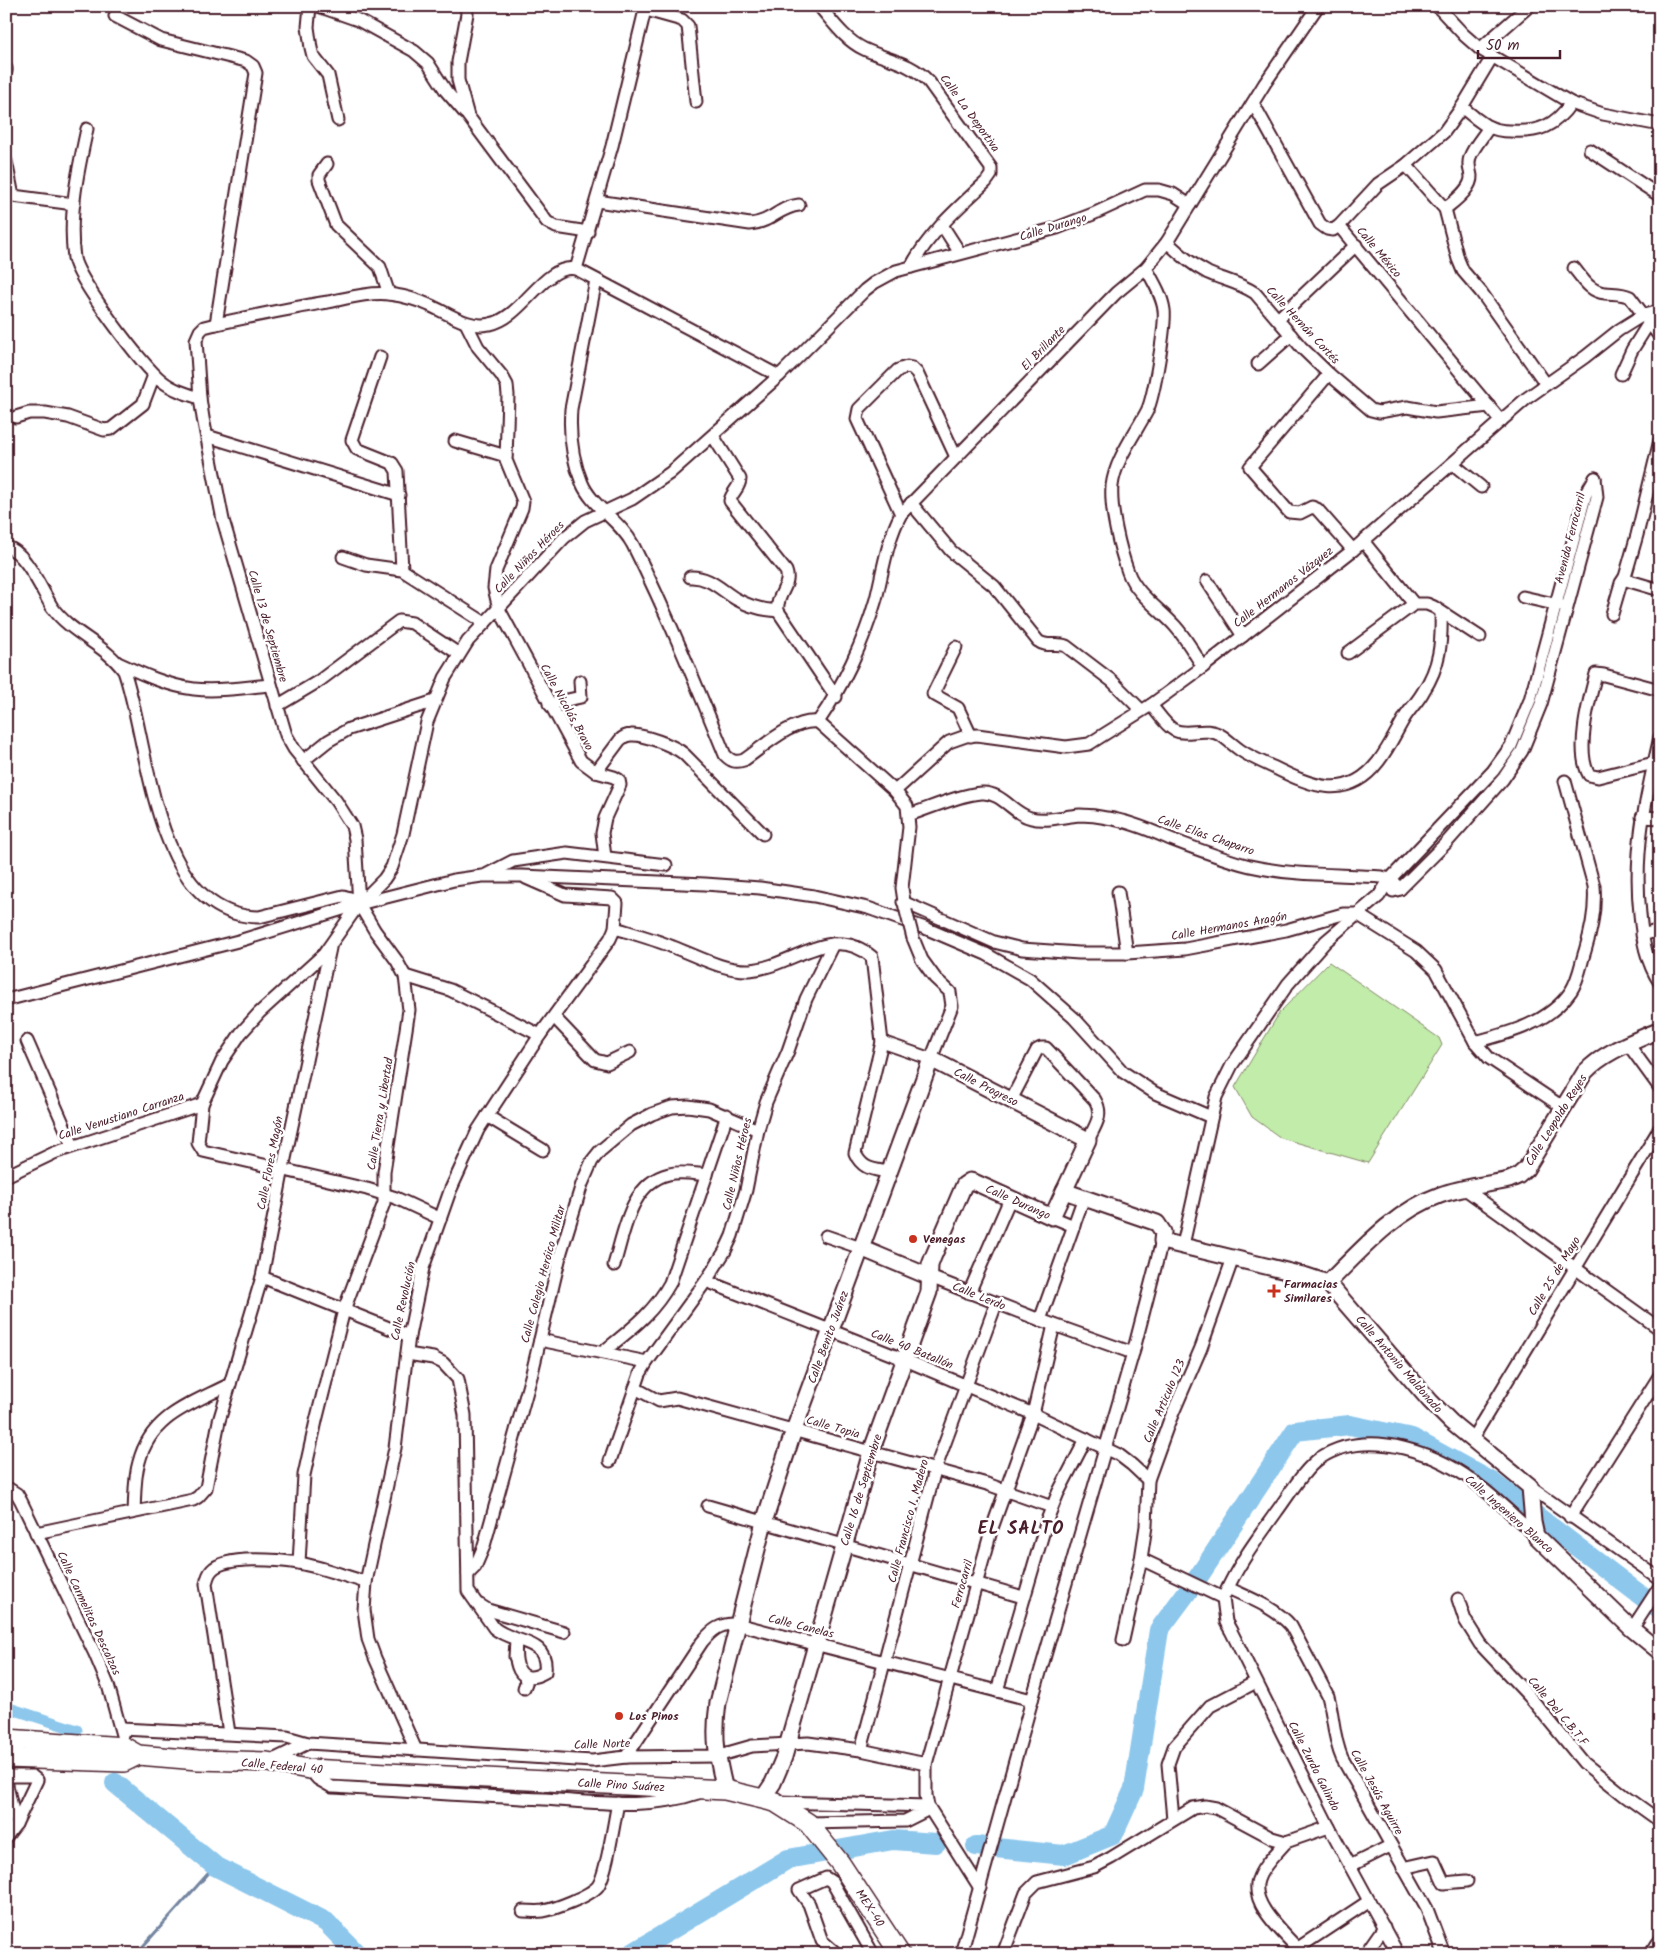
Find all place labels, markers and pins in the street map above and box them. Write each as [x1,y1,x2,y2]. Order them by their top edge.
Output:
place label: Venegas [923,1230,966,1249]
marker: Venegas [907,1233,919,1245]
place label: Farmacias Similares [1284,1275,1338,1308]
marker: Farmacias Similares [1268,1285,1280,1297]
place label: Los Pinos [629,1707,679,1726]
marker: Los Pinos [613,1710,625,1722]

